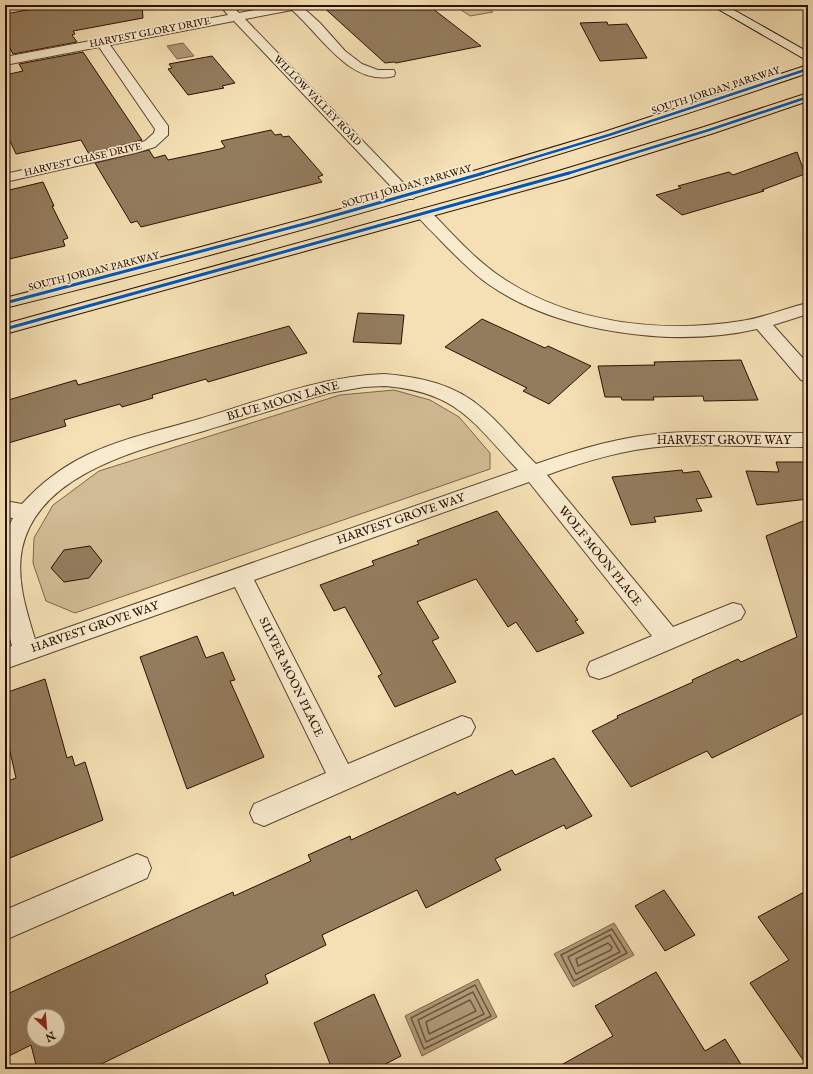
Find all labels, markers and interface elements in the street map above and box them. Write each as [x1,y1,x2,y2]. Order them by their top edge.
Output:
street label: HARVEST GLORY DRIVE [88,15,212,51]
street label: WILLOW VALLEY ROAD [270,53,364,149]
street label: SOUTH JORDAN PARKWAY [650,64,783,118]
street label: HARVEST CHASE DRIVE [23,140,143,180]
street label: SOUTH JORDAN PARKWAY [341,162,475,212]
street label: SOUTH JORDAN PARKWAY [27,249,162,295]
street label: BLUE MOON LANE [225,378,341,424]
street label: HARVEST GROVE WAY [657,433,792,448]
street label: HARVEST GROVE WAY [335,490,468,548]
street label: WOLF MOON PLACE [555,503,645,609]
street label: HARVEST GROVE WAY [29,598,162,656]
street label: SILVER MOON PLACE [255,615,327,739]
north arrow [26,1008,66,1048]
text: N [42,1027,58,1045]

